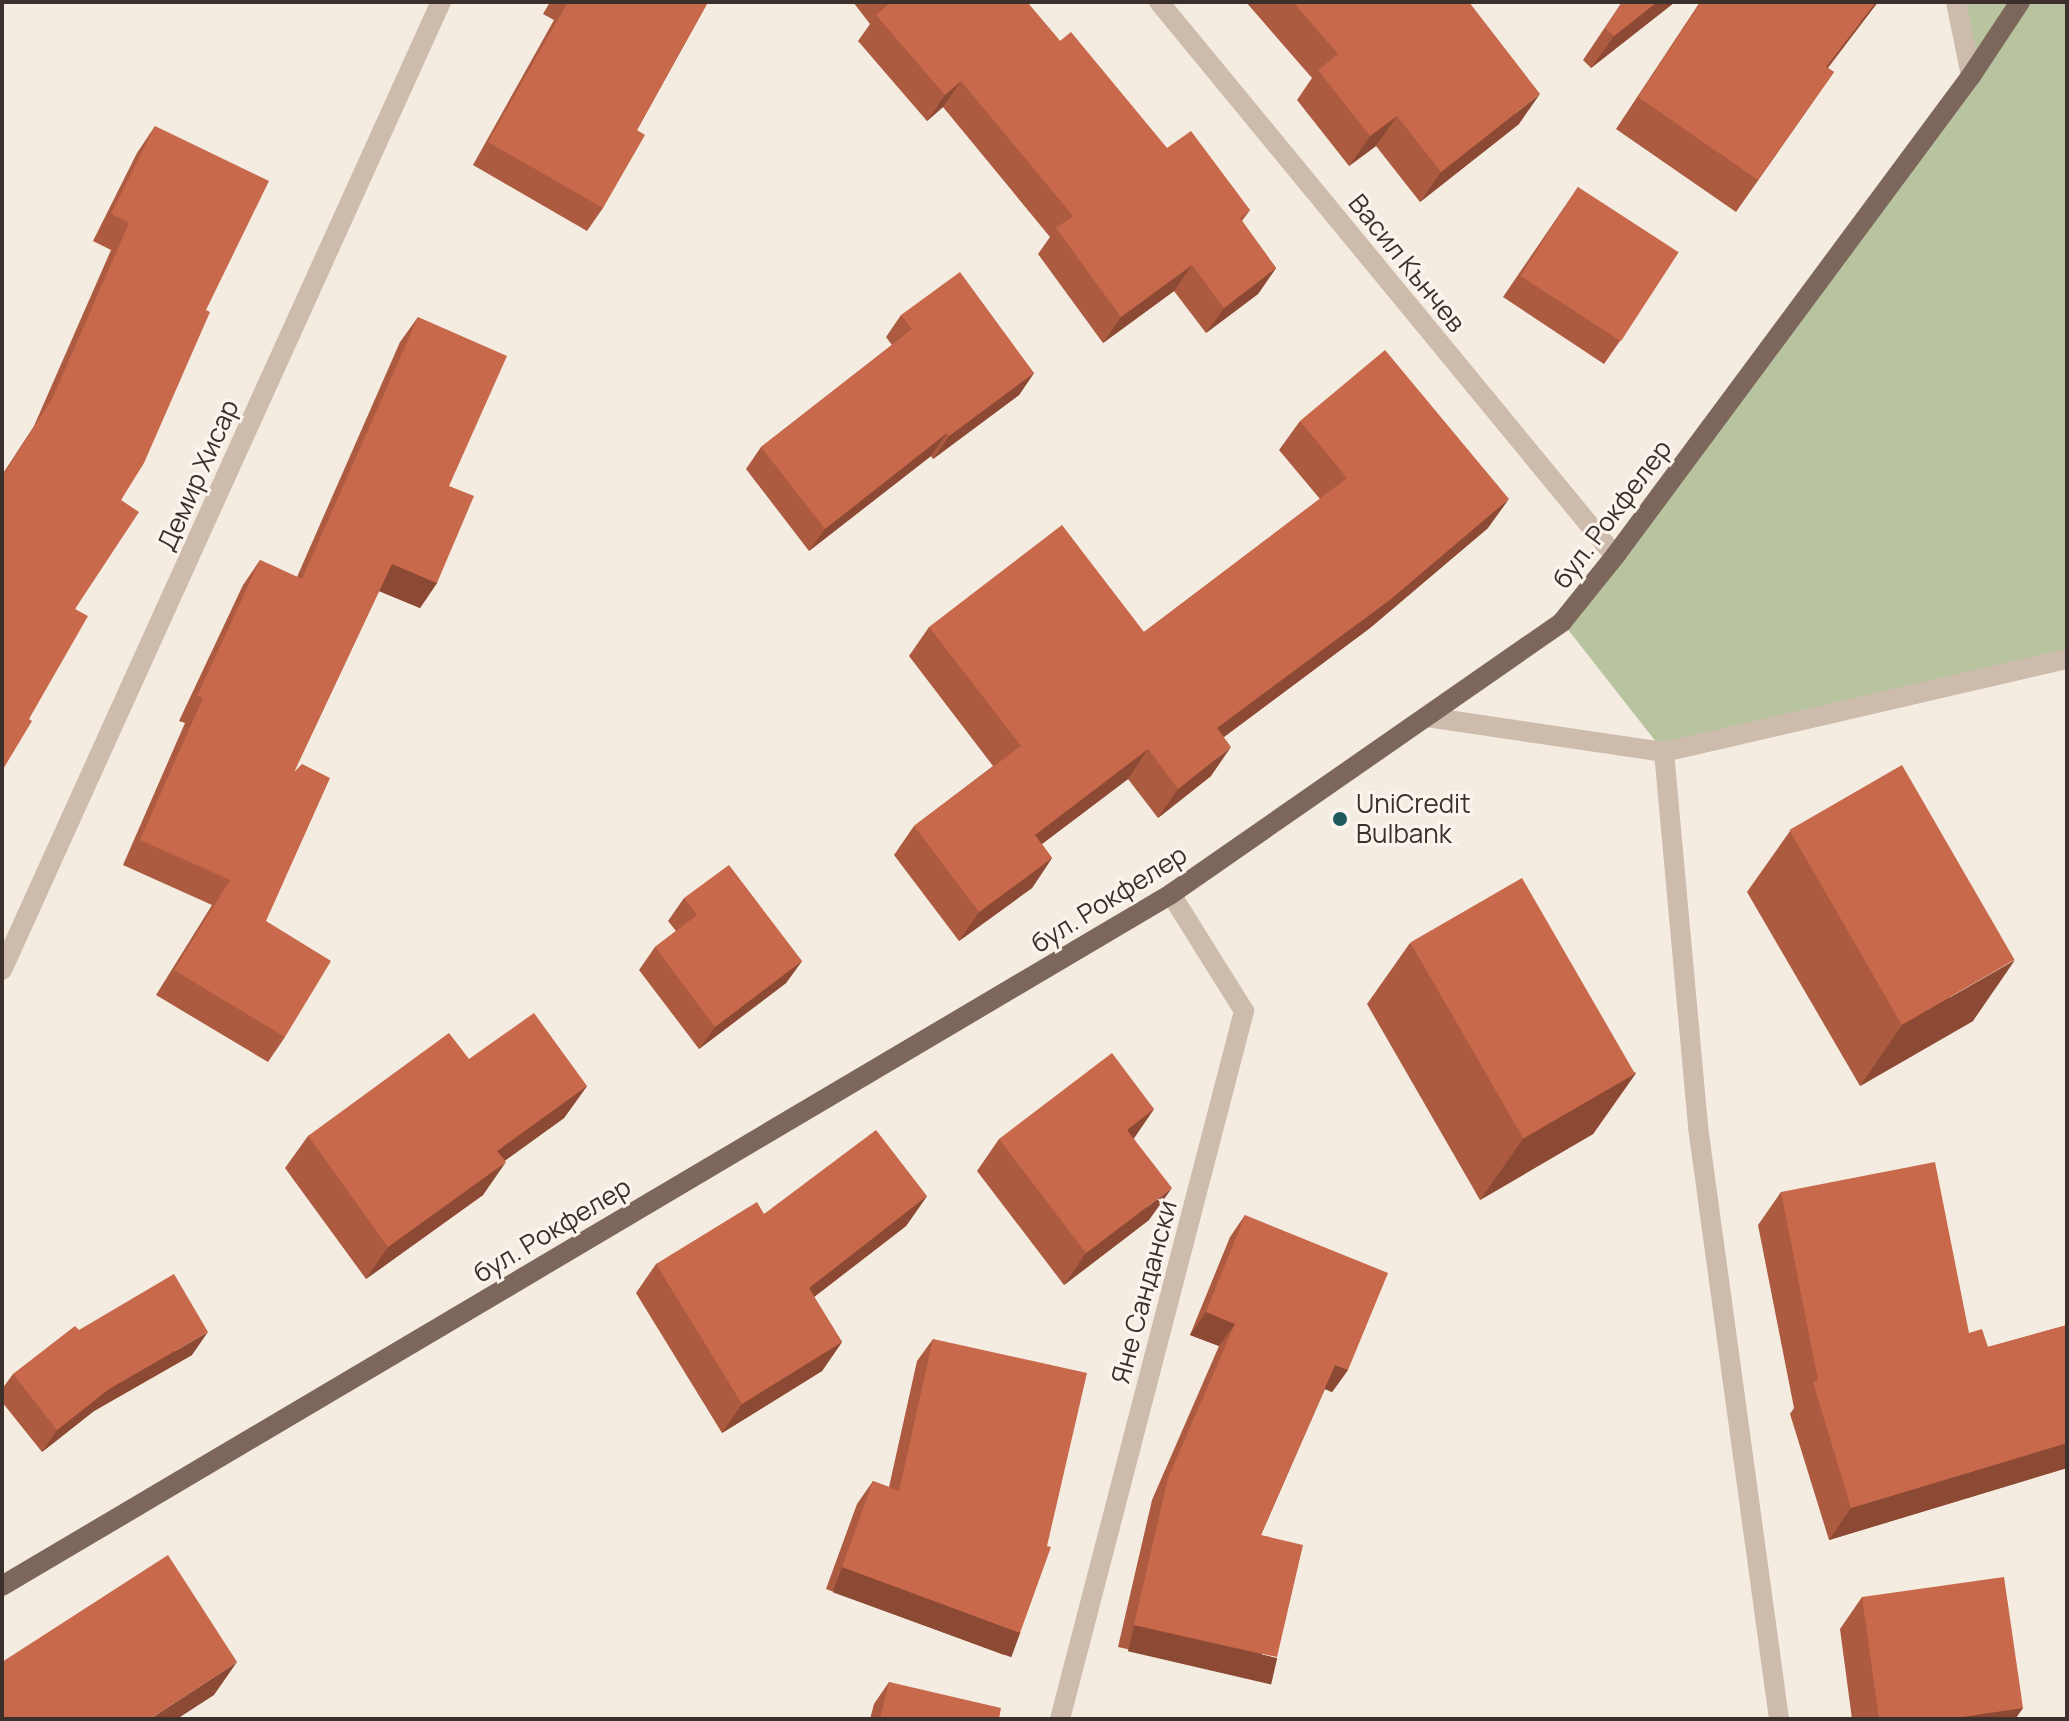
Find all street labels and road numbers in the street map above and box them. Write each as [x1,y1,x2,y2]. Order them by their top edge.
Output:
street label: Васил Кънчев [1342,188,1472,338]
street label: Демир Хисар [151,395,245,555]
street label: бул. Рокфелер [1546,434,1678,594]
street label: бул. Рокфелер [1025,839,1193,959]
street label: бул. Рокфелер [468,1171,636,1289]
street label: Яне Сандански [1105,1197,1183,1387]

